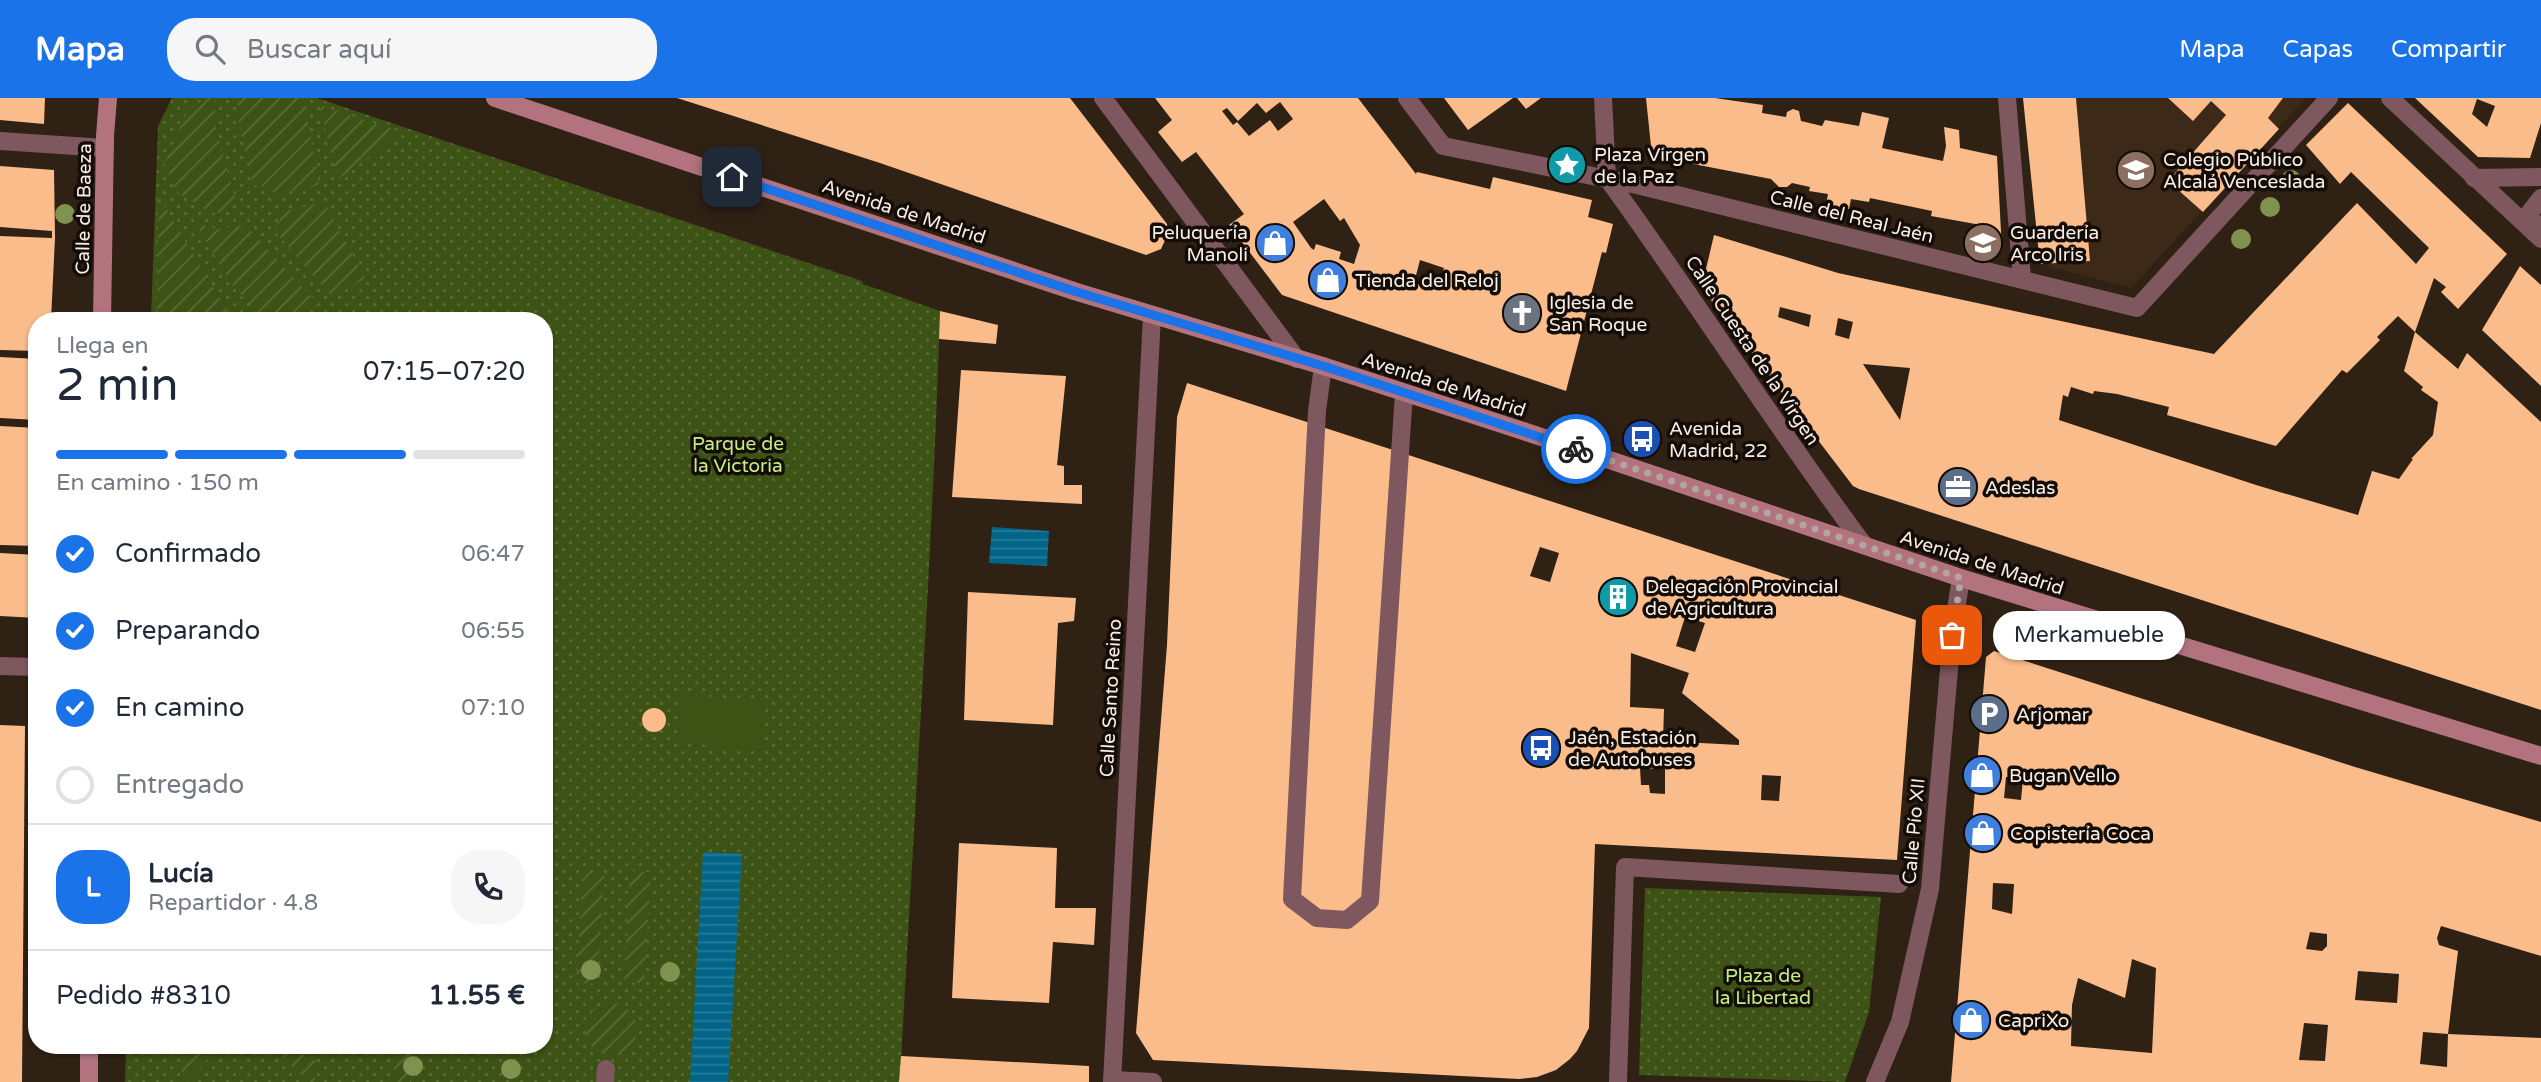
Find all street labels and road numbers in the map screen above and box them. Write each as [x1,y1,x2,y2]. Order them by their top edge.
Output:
street label: Calle de Baeza [72,143,96,275]
street label: Avenida de Madrid [819,175,988,249]
street label: Calle del Real Jaén [1768,186,1936,248]
street label: Calle Cuesta de la Virgen [1681,252,1824,449]
street label: Avenida de Madrid [1359,348,1528,422]
street label: Avenida de Madrid [1897,526,2066,600]
street label: Calle Santo Reino [1096,618,1126,778]
street label: Calle Pío XII [1898,777,1930,885]

